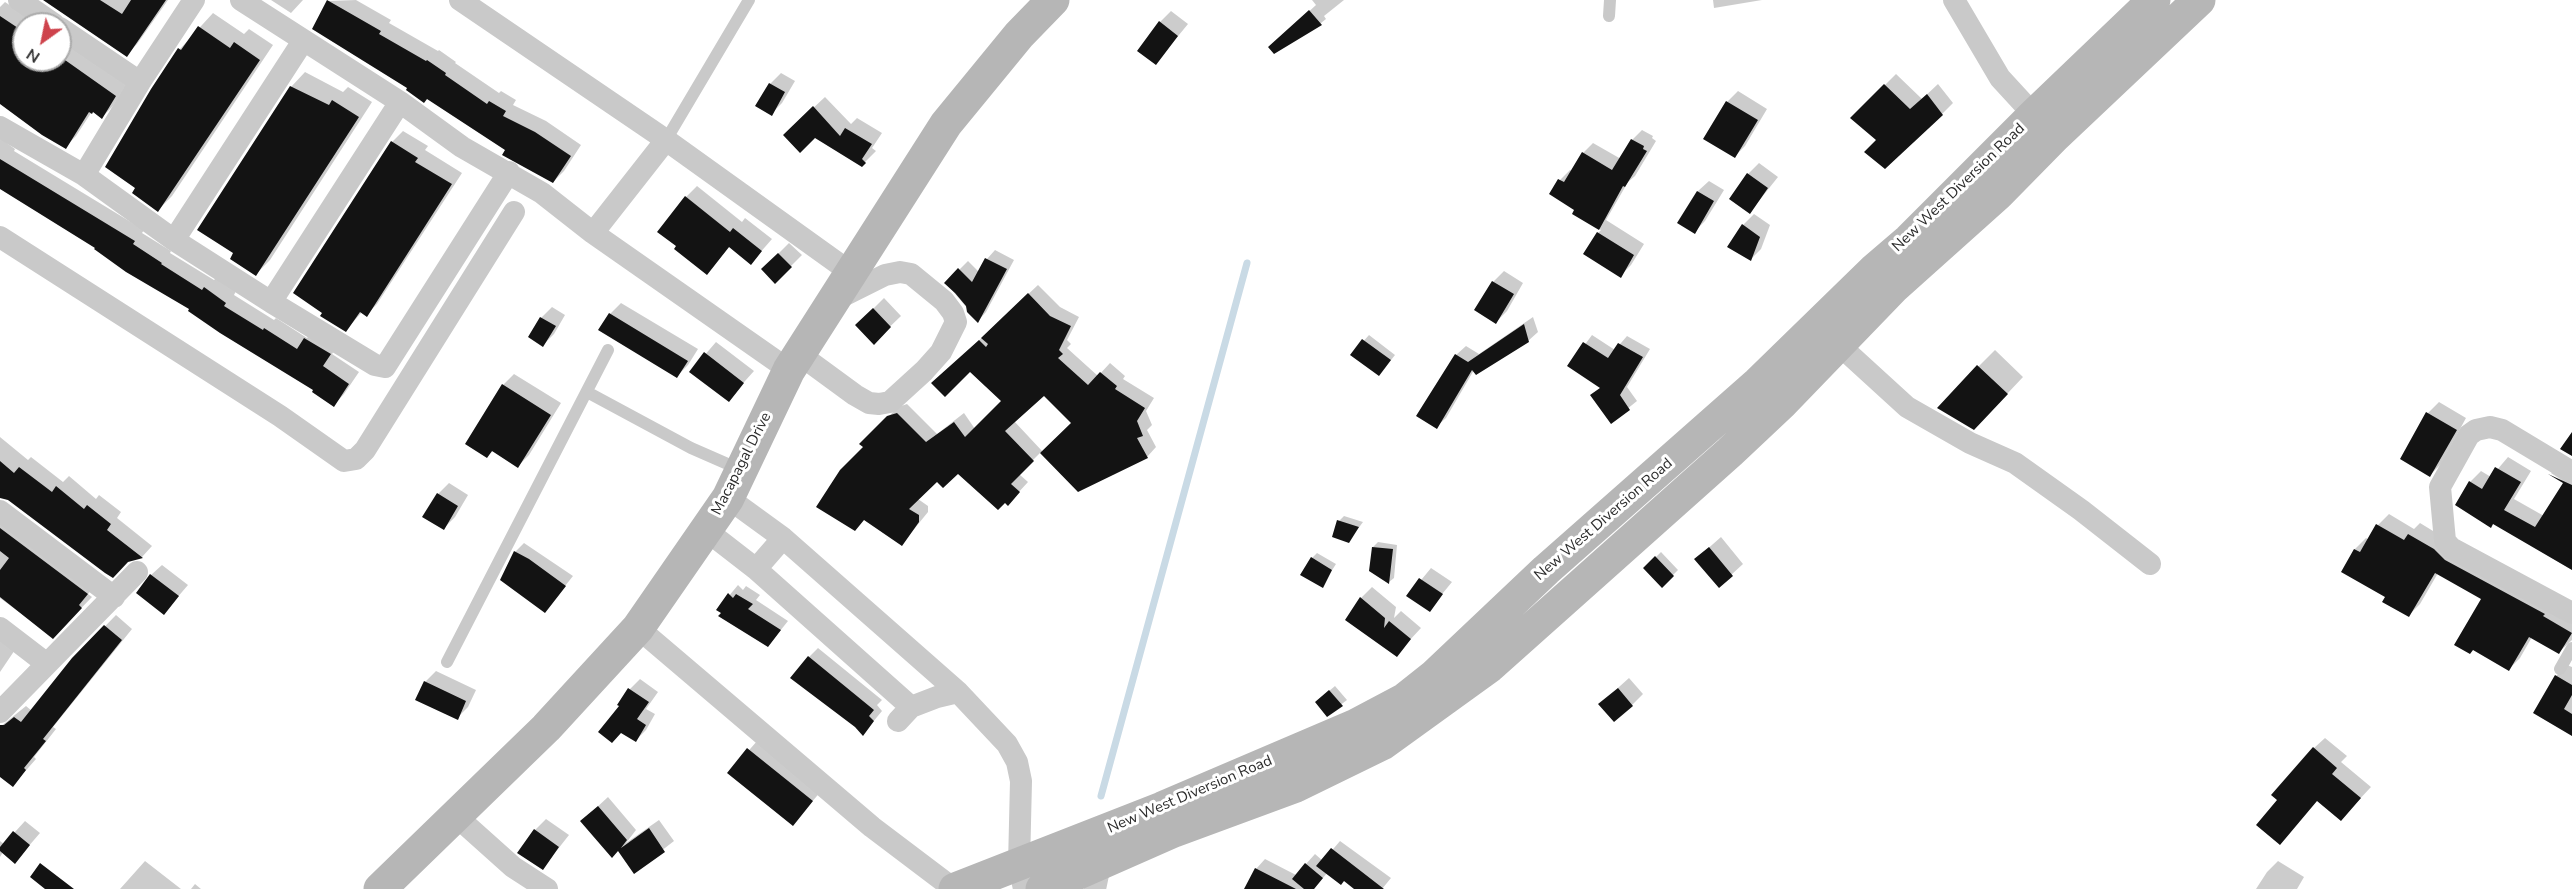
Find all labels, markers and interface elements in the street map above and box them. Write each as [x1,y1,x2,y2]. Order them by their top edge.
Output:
north arrow [12,12,72,72]
text: N [22,43,44,68]
street label: New West Diversion Road [1889,120,2029,256]
street label: Macapagal Drive [708,410,776,518]
street label: New West Diversion Road [1531,455,1677,585]
street label: New West Diversion Road [1105,752,1275,838]

